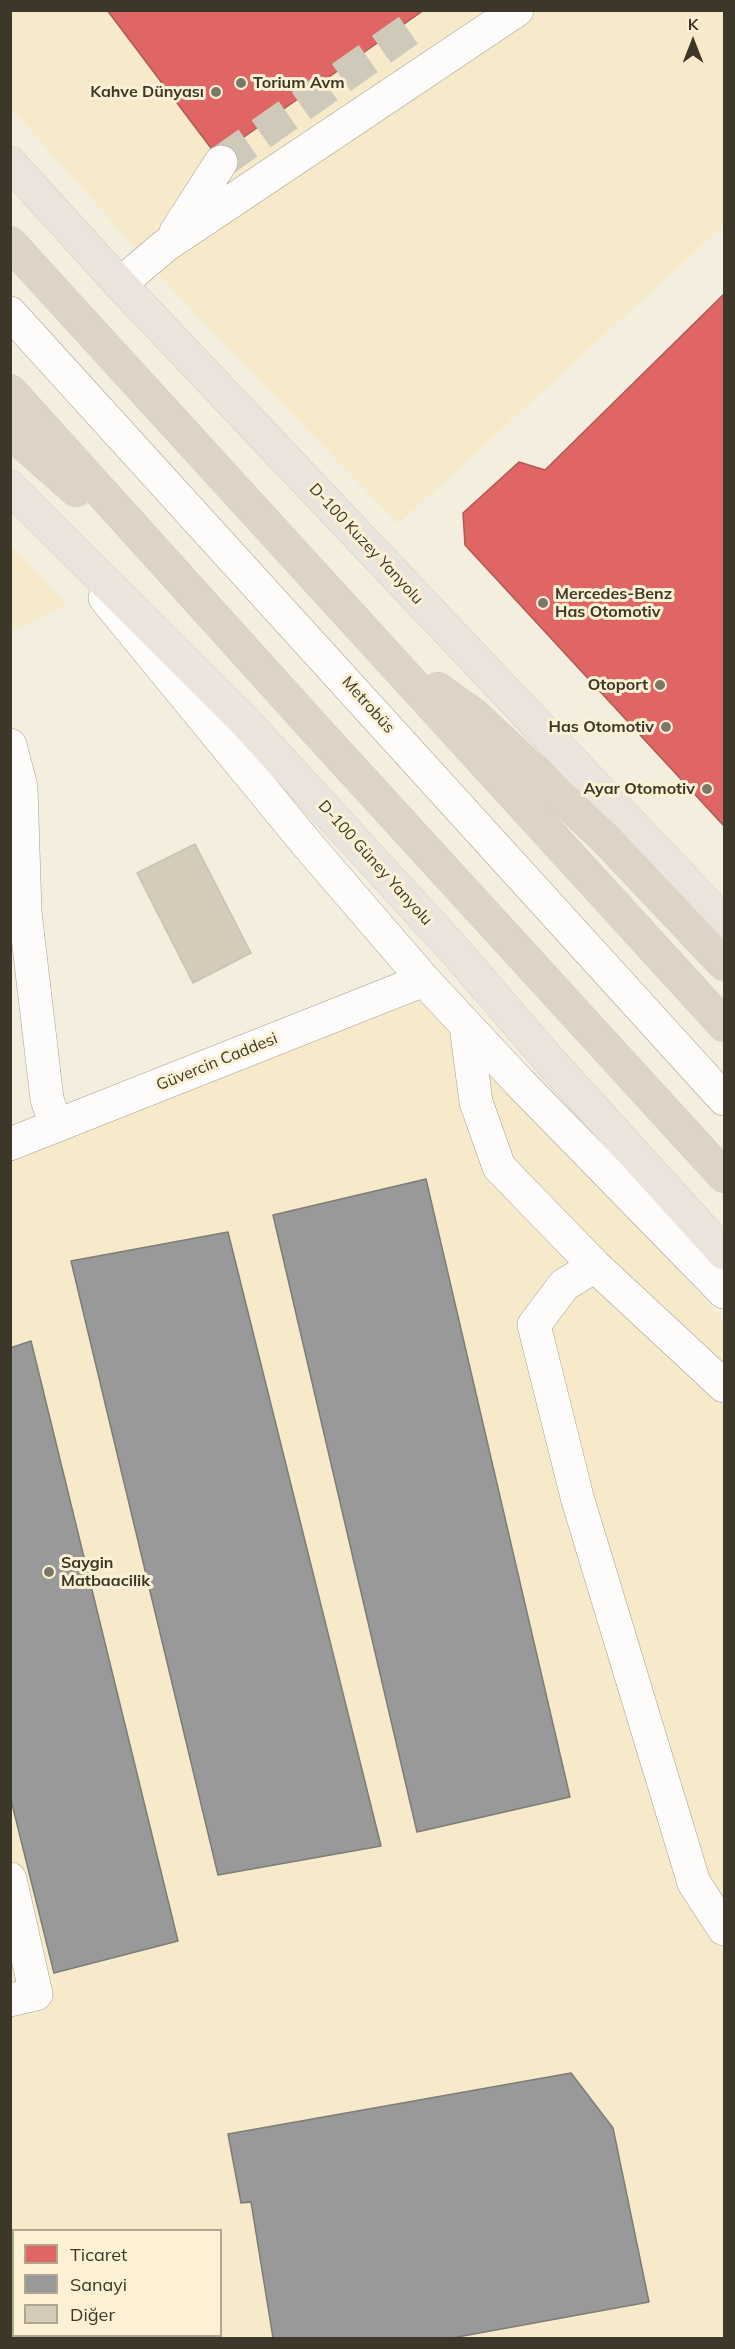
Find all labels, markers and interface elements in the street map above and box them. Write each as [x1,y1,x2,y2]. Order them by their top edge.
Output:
north arrow [663,12,723,72]
text: K [688,14,698,34]
place label: Torium Avm [253,73,345,93]
marker: Torium Avm [234,76,248,90]
place label: Kahve Dünyası [90,82,204,102]
marker: Kahve Dünyası [209,85,223,99]
street label: D-100 Kuzey Yanyolu [305,480,427,608]
place label: Mercedes-Benz Has Otomotiv [555,584,672,622]
marker: Mercedes-Benz Has Otomotiv [536,596,550,610]
street label: Metrobüs [338,673,398,737]
place label: Otoport [588,675,648,695]
marker: Otoport [653,678,667,692]
place label: Has Otomotiv [549,717,654,737]
marker: Has Otomotiv [659,720,673,734]
place label: Ayar Otomotiv [584,779,695,799]
marker: Ayar Otomotiv [700,782,714,796]
street label: D-100 Güney Yanyolu [314,797,436,929]
street label: Güvercin Caddesi [154,1029,280,1095]
place label: Saygin Matbaacilik [61,1553,150,1591]
marker: Saygin Matbaacilik [42,1565,56,1579]
legend [12,2229,222,2337]
text: Ticaret [70,2243,127,2266]
text: Sanayi [70,2273,127,2296]
text: Diğer [70,2303,115,2326]

